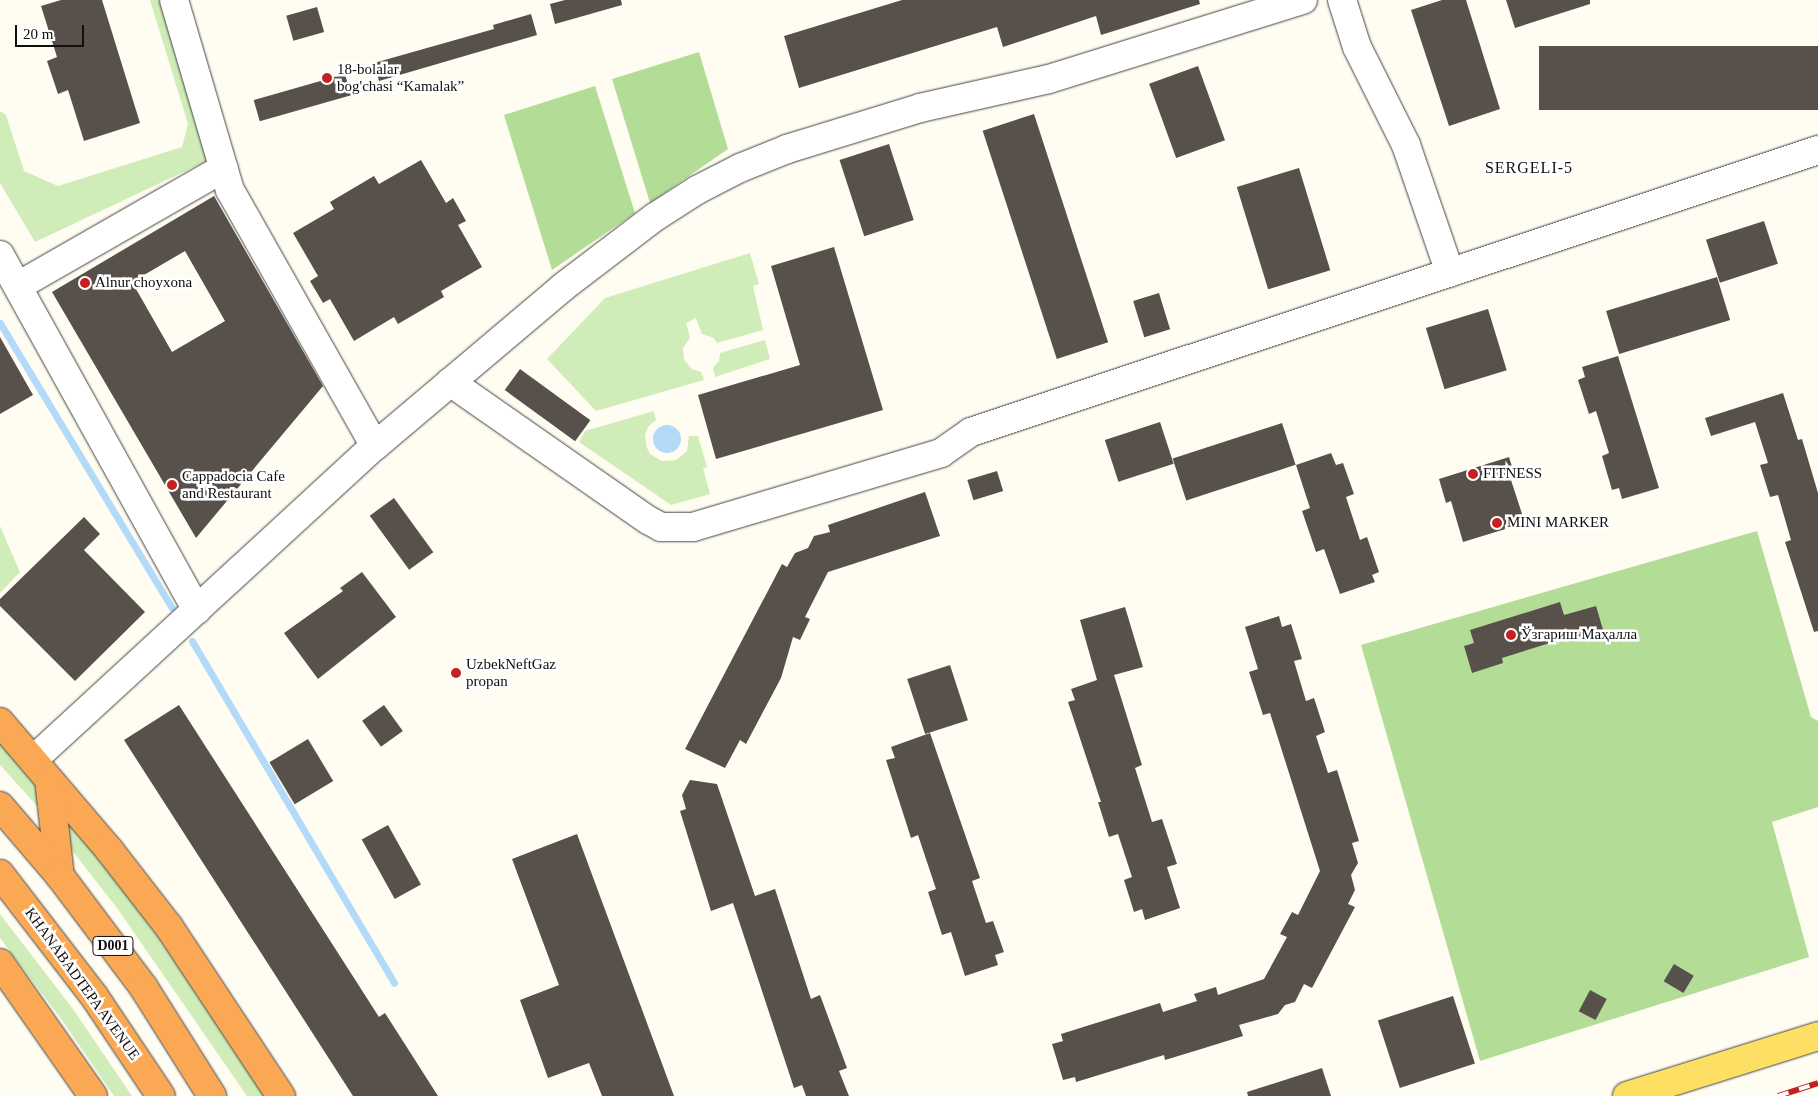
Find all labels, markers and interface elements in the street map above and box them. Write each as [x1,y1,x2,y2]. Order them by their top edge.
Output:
scale bar [18,15,86,47]
text: 20 m [23,26,53,42]
place label: 18-bolalar bog'chasi “Kamalak” [337,60,464,95]
marker: 18-bolalar bog'chasi “Kamalak” [321,72,333,84]
district label: SERGELI-5 [1484,158,1574,178]
place label: Alnur choyxona [95,274,192,292]
marker: Alnur choyxona [79,277,91,289]
place label: FITNESS [1483,465,1542,483]
place label: Cappadocia Cafe and Restaurant [182,467,285,502]
marker: FITNESS [1467,468,1479,480]
marker: Cappadocia Cafe and Restaurant [166,479,178,491]
place label: MINI MARKER [1507,514,1609,532]
marker: MINI MARKER [1491,517,1503,529]
place label: Ўзгариш Маҳалла [1521,626,1637,644]
marker: Ўзгариш Маҳалла [1505,629,1517,641]
place label: UzbekNeftGaz propan [466,655,556,690]
marker: UzbekNeftGaz propan [450,667,462,679]
street label: KHANABADTEPA AVENUE [20,904,144,1064]
road number: D001 [92,934,134,958]

